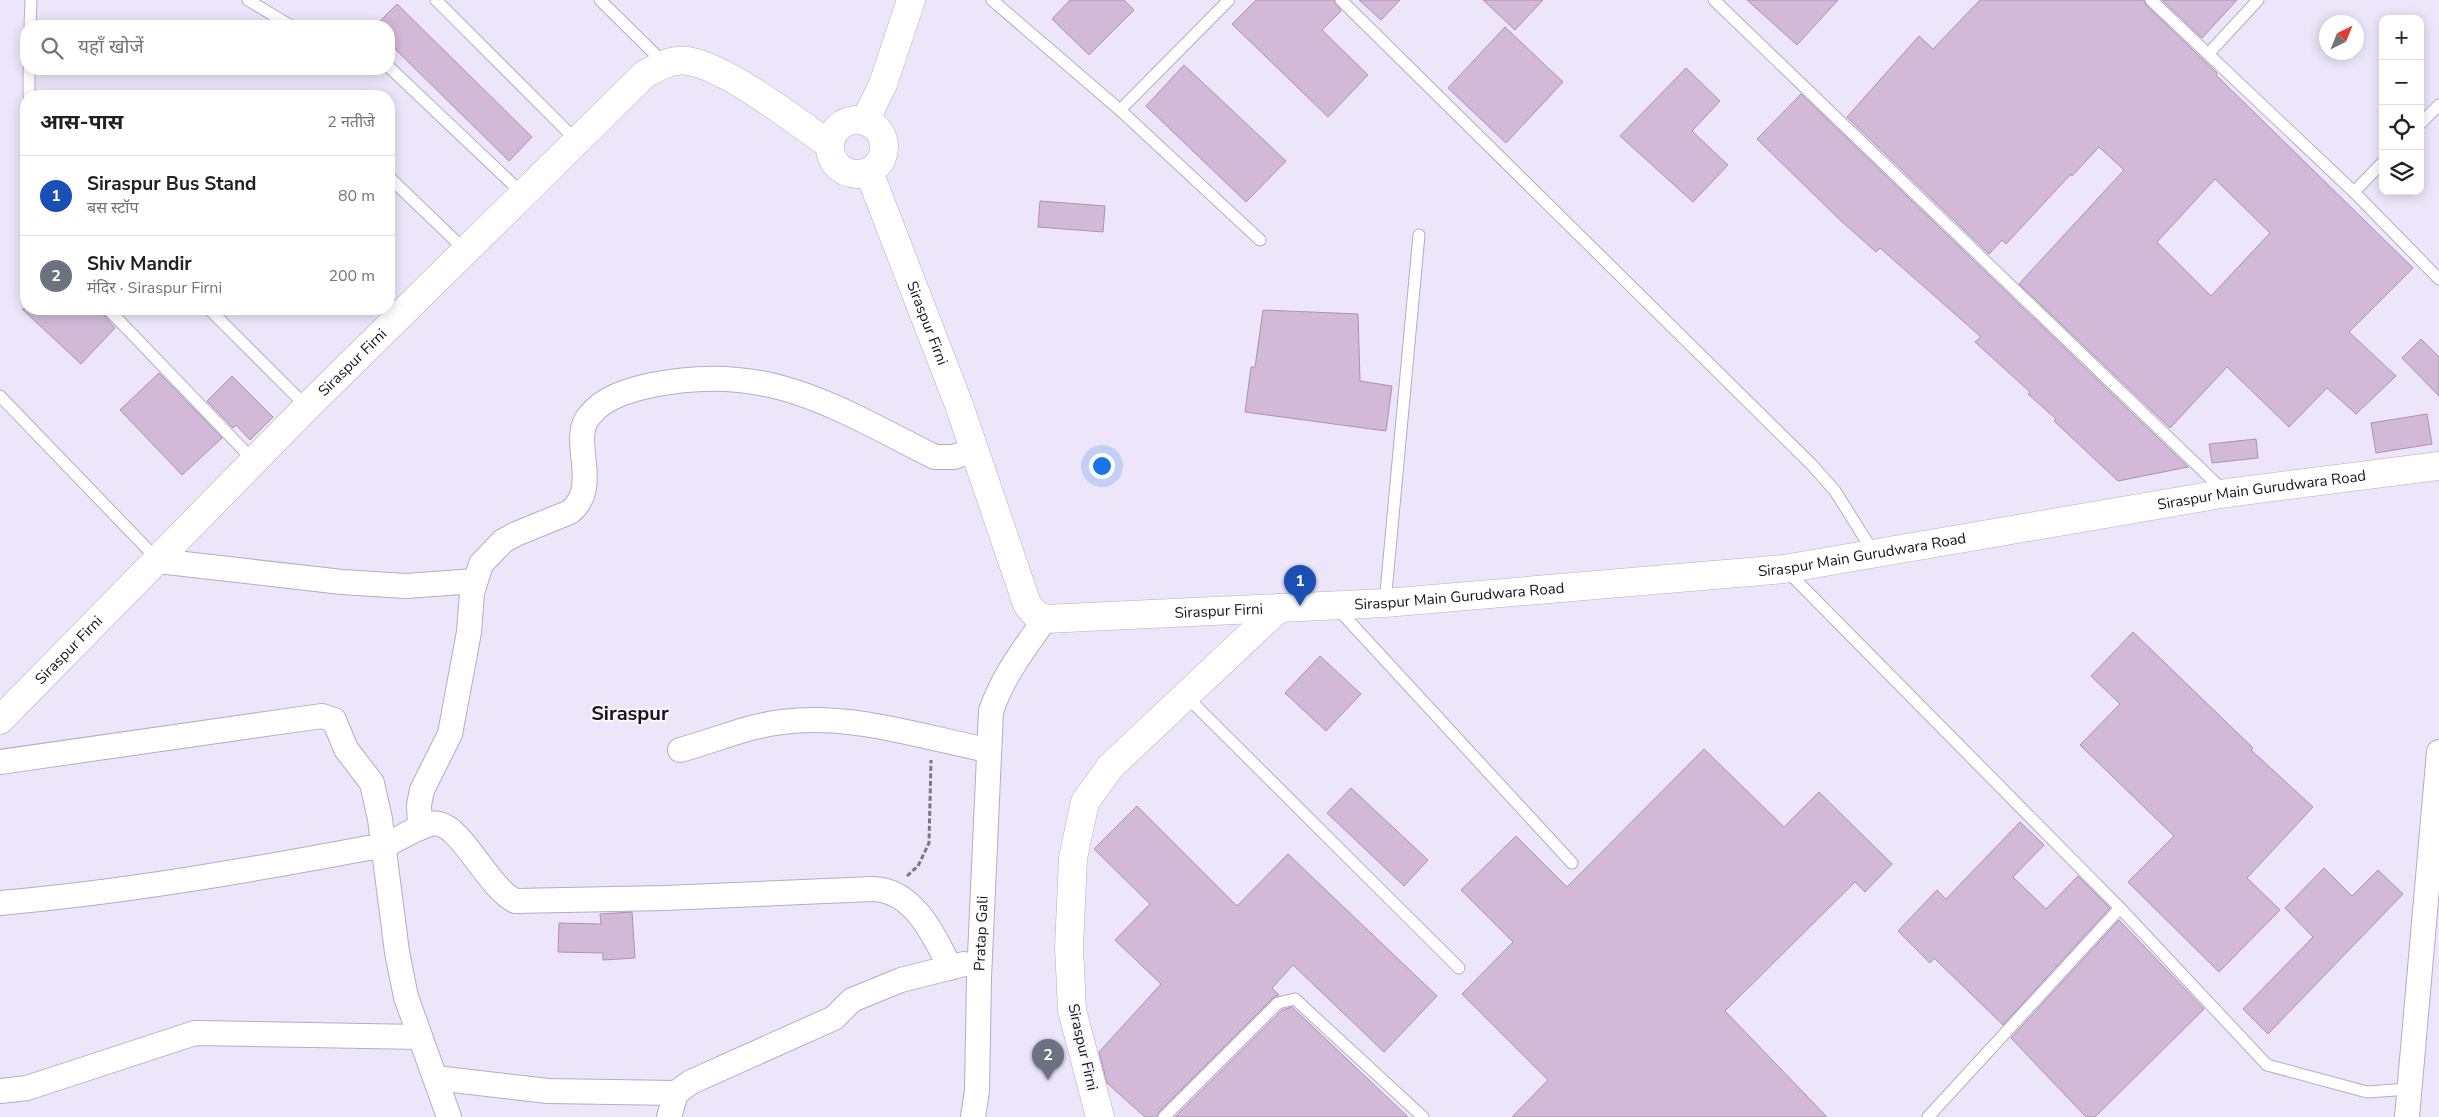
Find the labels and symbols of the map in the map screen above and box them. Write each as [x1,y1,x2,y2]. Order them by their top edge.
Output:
north arrow [2319,15,2364,60]
street label: Siraspur Firni [902,278,953,368]
street label: Siraspur Firni [314,324,391,401]
your location [1089,453,1115,479]
street label: Siraspur Main Gurudwara Road [2156,465,2367,515]
street label: Siraspur Main Gurudwara Road [1757,528,1967,581]
pin: 1 [1284,565,1316,606]
street label: Siraspur Main Gurudwara Road [1354,578,1565,614]
street label: Siraspur Firni [1174,599,1264,623]
street label: Siraspur Firni [30,611,107,689]
district label: Siraspur [591,700,669,727]
street label: Pratap Gali [969,895,993,971]
street label: Siraspur Firni [1063,1002,1103,1092]
pin: 2 [1032,1039,1064,1080]

